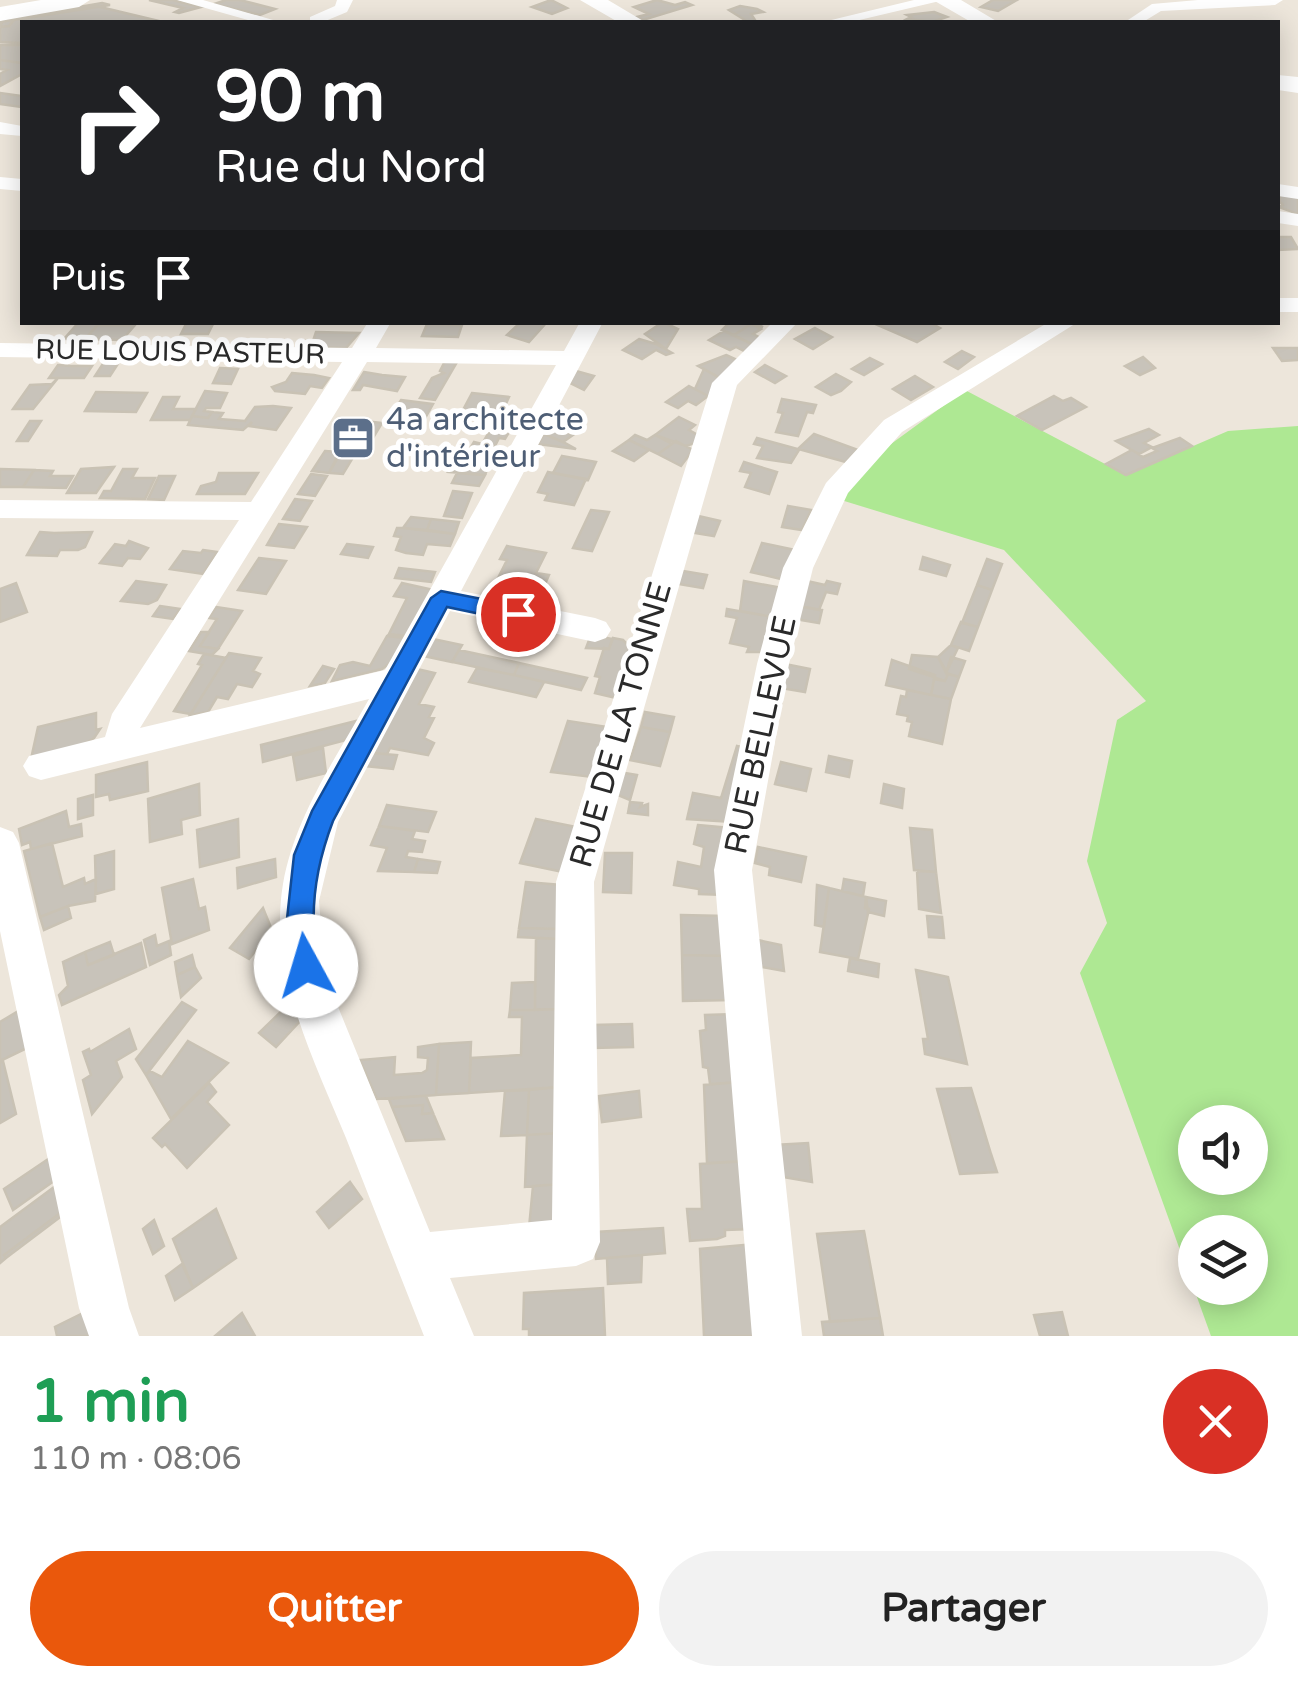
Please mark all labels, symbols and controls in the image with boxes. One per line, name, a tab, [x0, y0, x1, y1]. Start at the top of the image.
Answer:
text: 90 m	[215, 56, 385, 140]
icon: right	[50, 60, 180, 190]
text: Rue du Nord	[215, 141, 487, 195]
icon: arrive	[146, 250, 201, 305]
text: Puis	[50, 255, 126, 301]
street label: RUE LOUIS PASTEUR	[35, 332, 325, 372]
place label: 4a architecte d'intérieur	[386, 401, 584, 476]
office icon: 4a architecte d'intérieur	[330, 415, 376, 461]
pin	[476, 572, 561, 657]
street label: RUE DE LA TONNE	[562, 578, 680, 872]
icon: arrive	[491, 587, 546, 642]
street label: RUE BELLEVUE	[717, 612, 805, 858]
position arrow	[254, 914, 358, 1018]
map controls	[1178, 1105, 1268, 1305]
button: sound	[1178, 1105, 1268, 1195]
button: layers	[1178, 1215, 1268, 1305]
text: 1 min	[30, 1366, 190, 1438]
button: close	[1163, 1369, 1268, 1474]
text: 110 m · 08:06	[30, 1440, 242, 1478]
button: Quitter	[30, 1551, 639, 1666]
button: Partager	[659, 1551, 1268, 1666]

